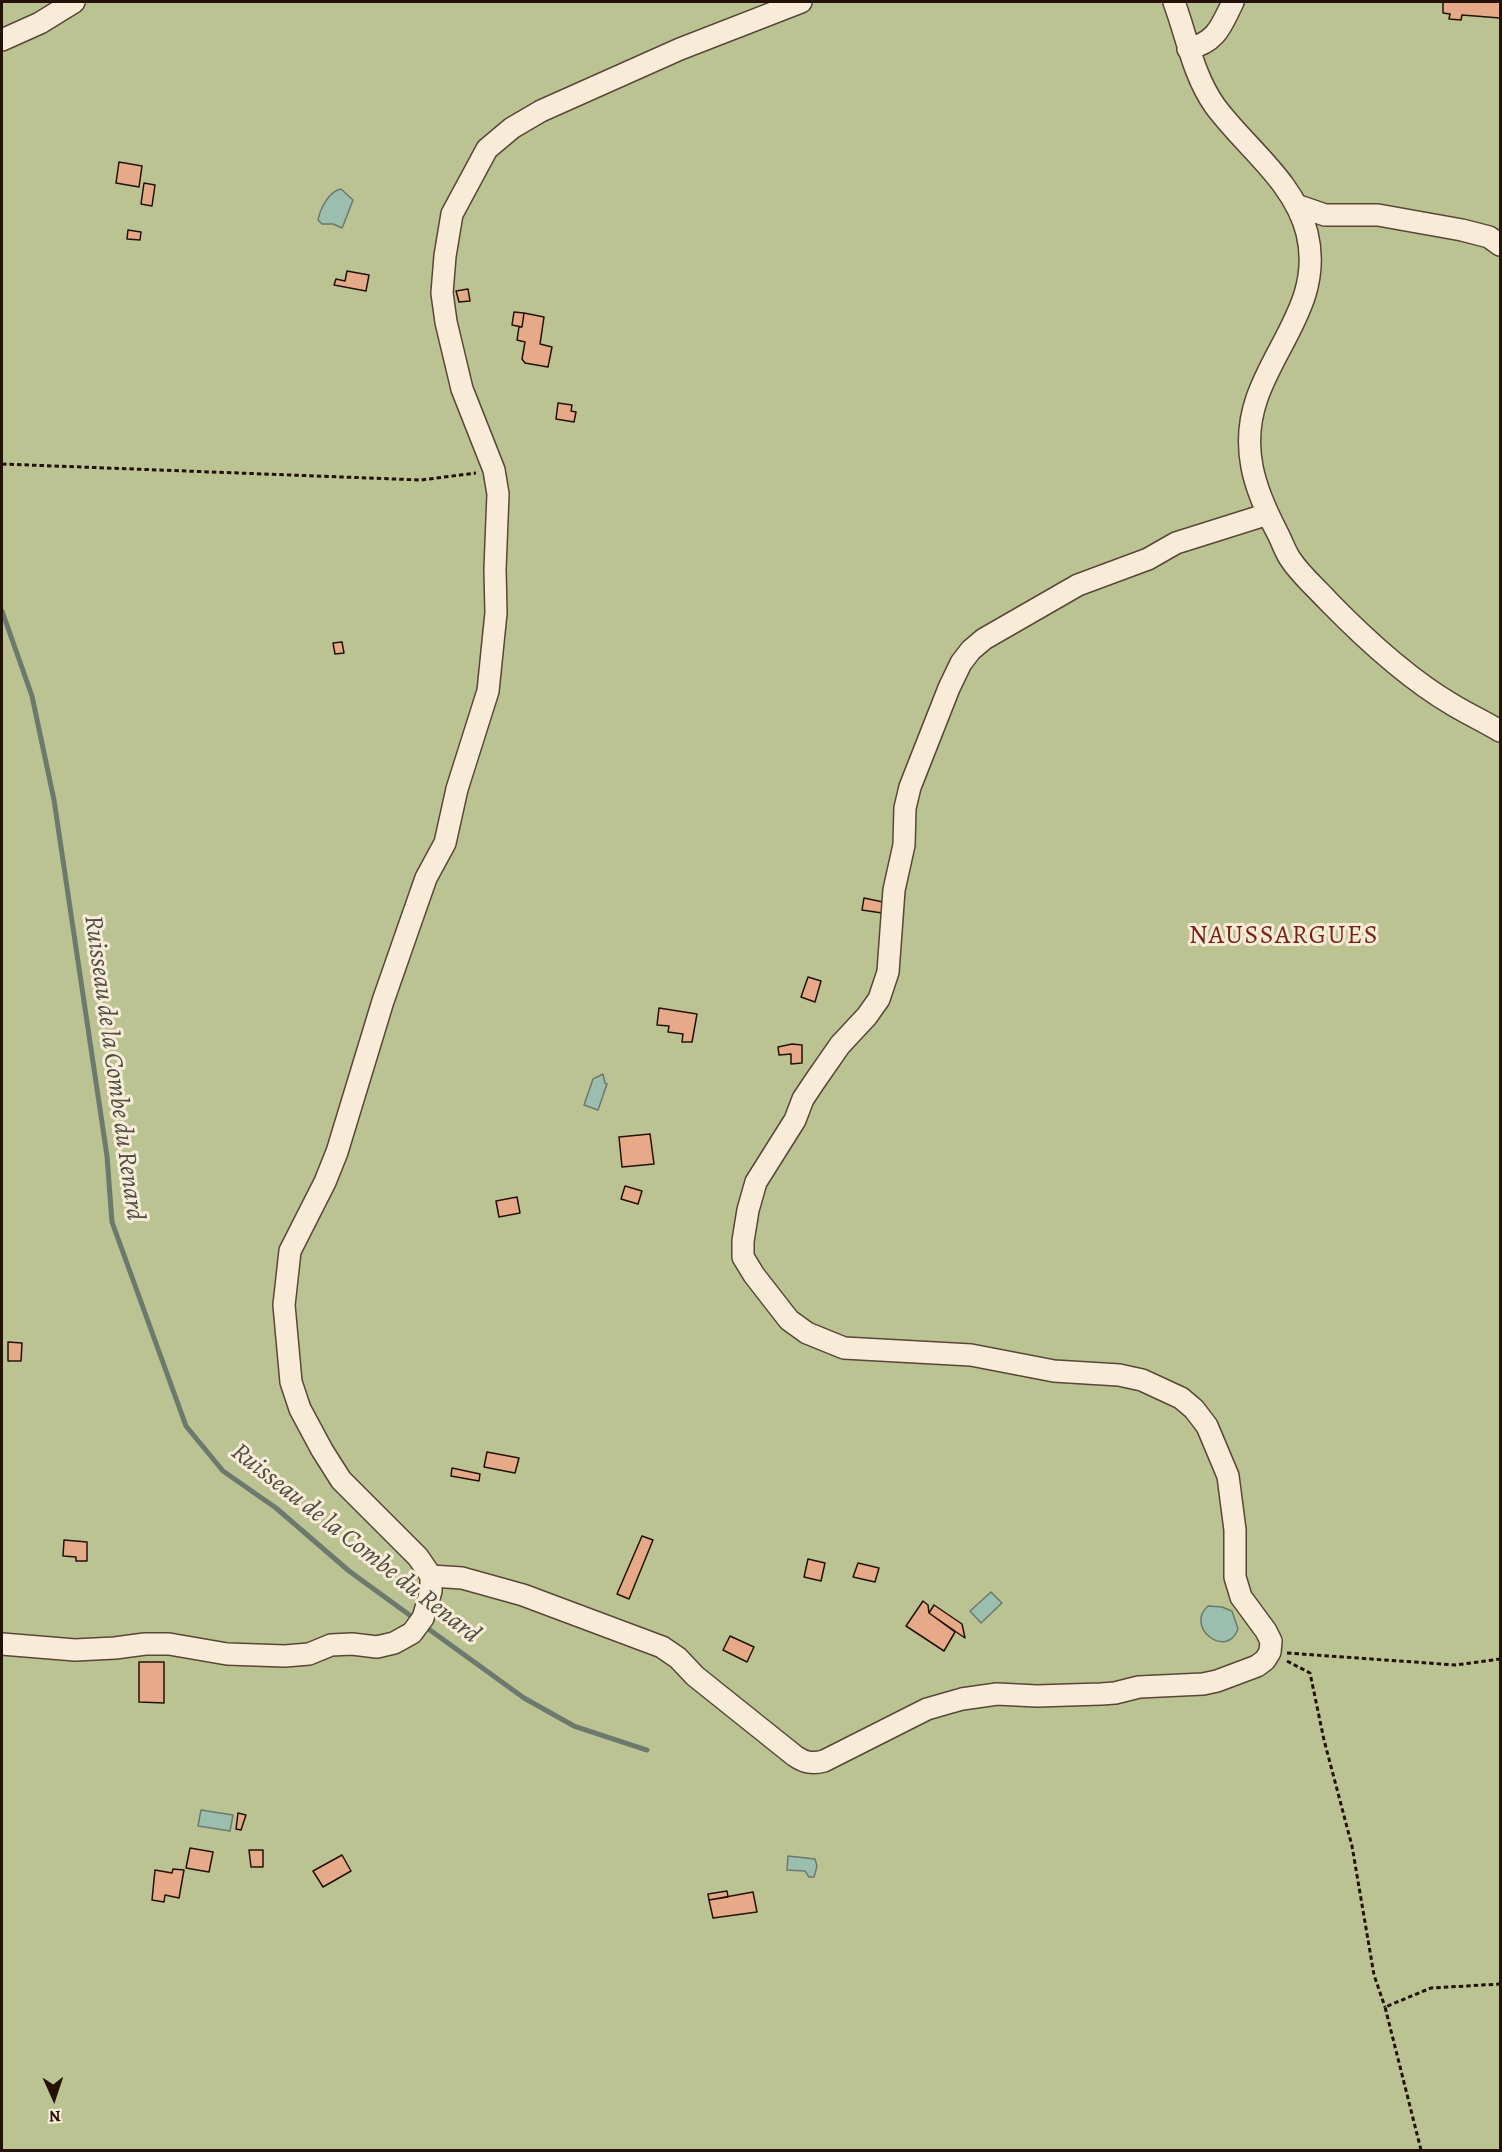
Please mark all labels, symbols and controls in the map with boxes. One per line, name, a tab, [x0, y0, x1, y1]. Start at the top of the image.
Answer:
water label: Ruisseau de la Combe du Renard	[76, 914, 150, 1222]
district label: NAUSSARGUES	[1189, 921, 1379, 953]
water label: Ruisseau de la Combe du Renard	[224, 1437, 486, 1651]
north arrow	[24, 2068, 84, 2128]
text: N	[49, 2105, 61, 2127]

